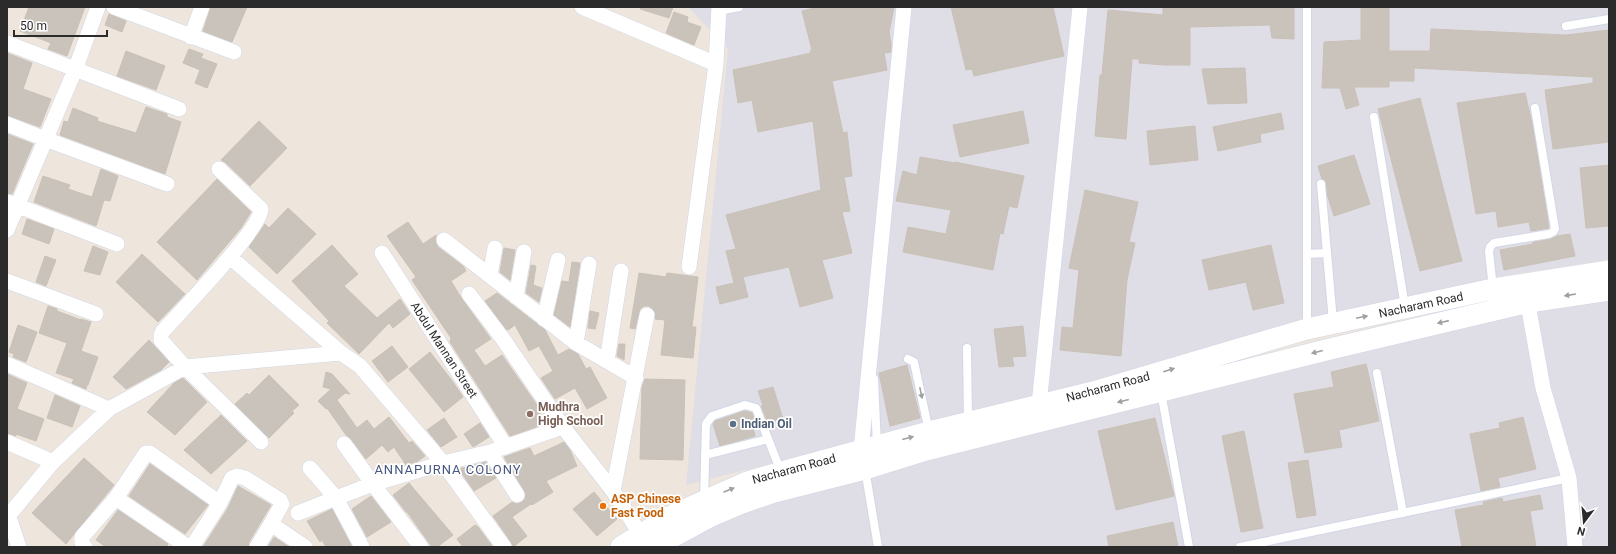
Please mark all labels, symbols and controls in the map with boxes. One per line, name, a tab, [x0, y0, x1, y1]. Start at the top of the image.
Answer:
scale bar	[14, 12, 107, 38]
text: 50 m	[20, 19, 47, 33]
street label: Nacharam Road	[1378, 289, 1464, 321]
one-way arrow	[1564, 292, 1577, 298]
street label: Abdul Mannan Street	[408, 299, 480, 401]
one-way arrow	[1356, 314, 1368, 320]
one-way arrow	[1437, 319, 1449, 325]
one-way arrow	[1311, 349, 1323, 355]
one-way arrow	[1164, 367, 1176, 373]
street label: Nacharam Road	[1065, 369, 1151, 405]
one-way arrow	[919, 387, 925, 400]
one-way arrow	[1117, 399, 1129, 405]
place label: Mudhra High School	[538, 400, 603, 428]
marker: Mudhra High School	[525, 409, 535, 419]
place label: Indian Oil	[741, 417, 792, 431]
marker: Indian Oil	[728, 419, 738, 429]
one-way arrow	[902, 435, 914, 441]
street label: Nacharam Road	[751, 451, 837, 487]
district label: ANNAPURNA COLONY	[374, 462, 522, 477]
one-way arrow	[724, 486, 736, 492]
place label: ASP Chinese Fast Food	[611, 492, 681, 520]
marker: ASP Chinese Fast Food	[598, 501, 608, 511]
north arrow	[1564, 502, 1604, 542]
text: N	[1576, 524, 1587, 538]

